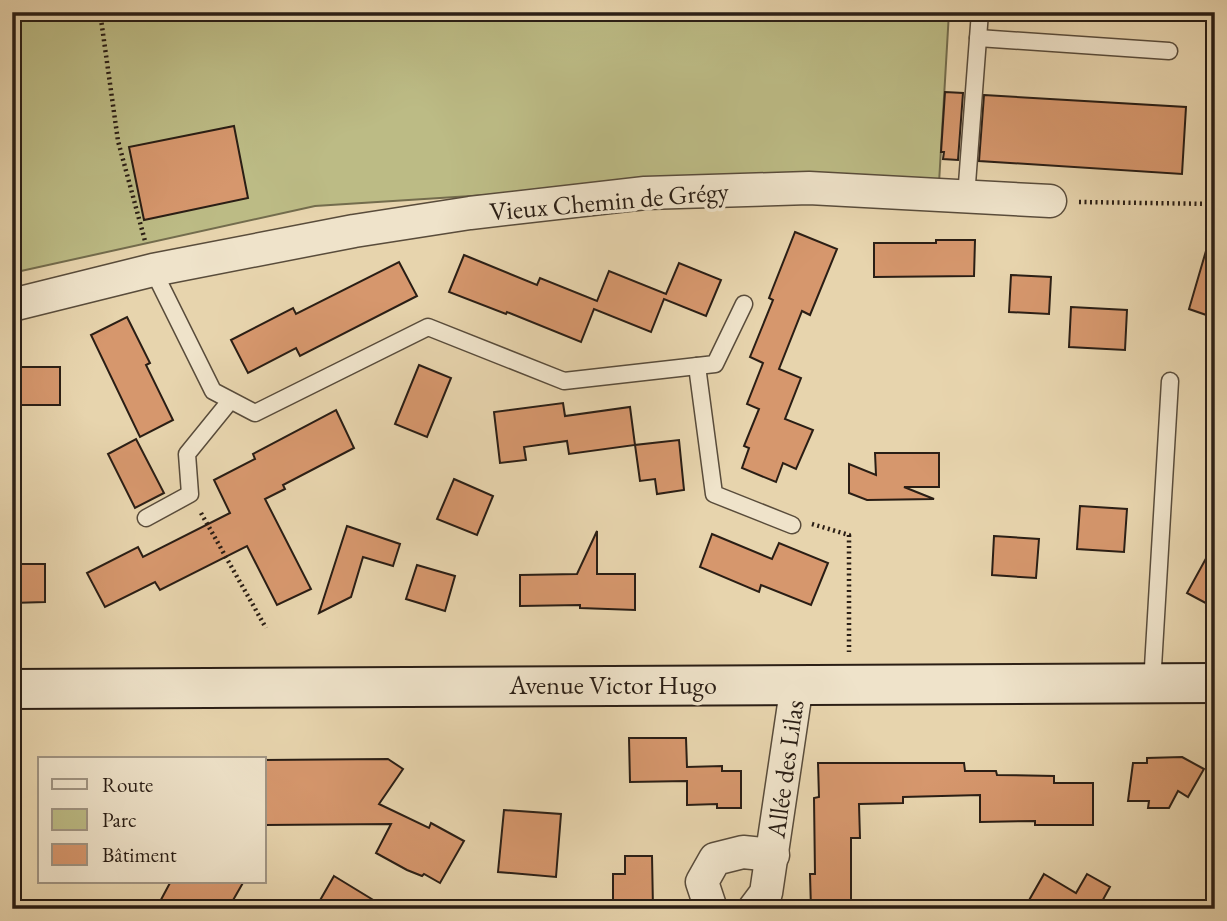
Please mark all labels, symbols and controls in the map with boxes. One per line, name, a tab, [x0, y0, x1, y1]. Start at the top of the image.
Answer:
street label: Vieux Chemin de Grégy	[488, 174, 731, 228]
street label: Avenue Victor Hugo	[508, 668, 717, 702]
street label: Allée des Lilas	[758, 698, 812, 841]
legend	[38, 757, 266, 883]
text: Route	[102, 771, 153, 798]
text: Parc	[102, 806, 136, 833]
text: Bâtiment	[102, 841, 177, 868]

